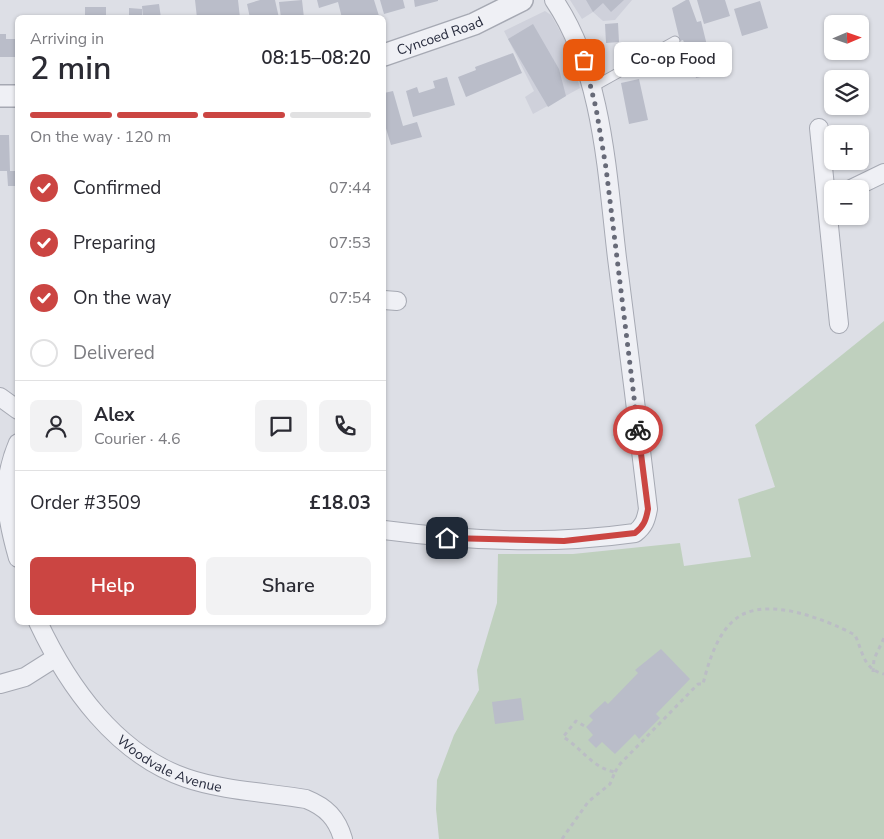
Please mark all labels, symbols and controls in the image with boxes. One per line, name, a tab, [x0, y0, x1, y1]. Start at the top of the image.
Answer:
street label: Cyncoed Road	[394, 12, 486, 60]
north arrow	[824, 15, 869, 60]
map controls	[824, 15, 869, 225]
text: Arriving in	[30, 28, 104, 50]
pin	[563, 39, 605, 81]
callout: Co-op Food	[614, 42, 732, 78]
text: 08:15–08:20	[261, 45, 371, 71]
icon: bag	[570, 46, 598, 74]
text: 2 min	[30, 47, 112, 90]
text: Co-op Food	[630, 48, 716, 70]
button: layers	[824, 70, 869, 115]
button: +	[824, 125, 869, 170]
text: On the way · 120 m	[30, 126, 171, 148]
icon: check	[30, 174, 58, 202]
text: Confirmed	[73, 175, 161, 201]
text: 07:44	[329, 177, 371, 199]
button: −	[824, 180, 869, 225]
icon: check	[30, 229, 58, 257]
text: Preparing	[73, 230, 156, 256]
text: 07:53	[329, 232, 371, 254]
icon: check	[30, 284, 58, 312]
text: On the way	[73, 285, 171, 311]
text: 07:54	[329, 287, 371, 309]
text: Delivered	[73, 340, 155, 366]
button: person	[30, 400, 82, 452]
button: chat	[255, 400, 307, 452]
button: phone	[319, 400, 371, 452]
text: Alex	[94, 402, 135, 428]
courier	[613, 405, 663, 455]
icon: bike	[624, 416, 652, 444]
text: Courier · 4.6	[94, 428, 180, 450]
text: Order #3509	[30, 490, 141, 516]
text: £18.03	[309, 490, 371, 516]
pin	[426, 517, 468, 559]
icon: home	[433, 524, 461, 552]
button: Help	[30, 557, 196, 615]
button: Share	[206, 557, 371, 615]
street label: Woodvale Avenue	[113, 731, 224, 797]

